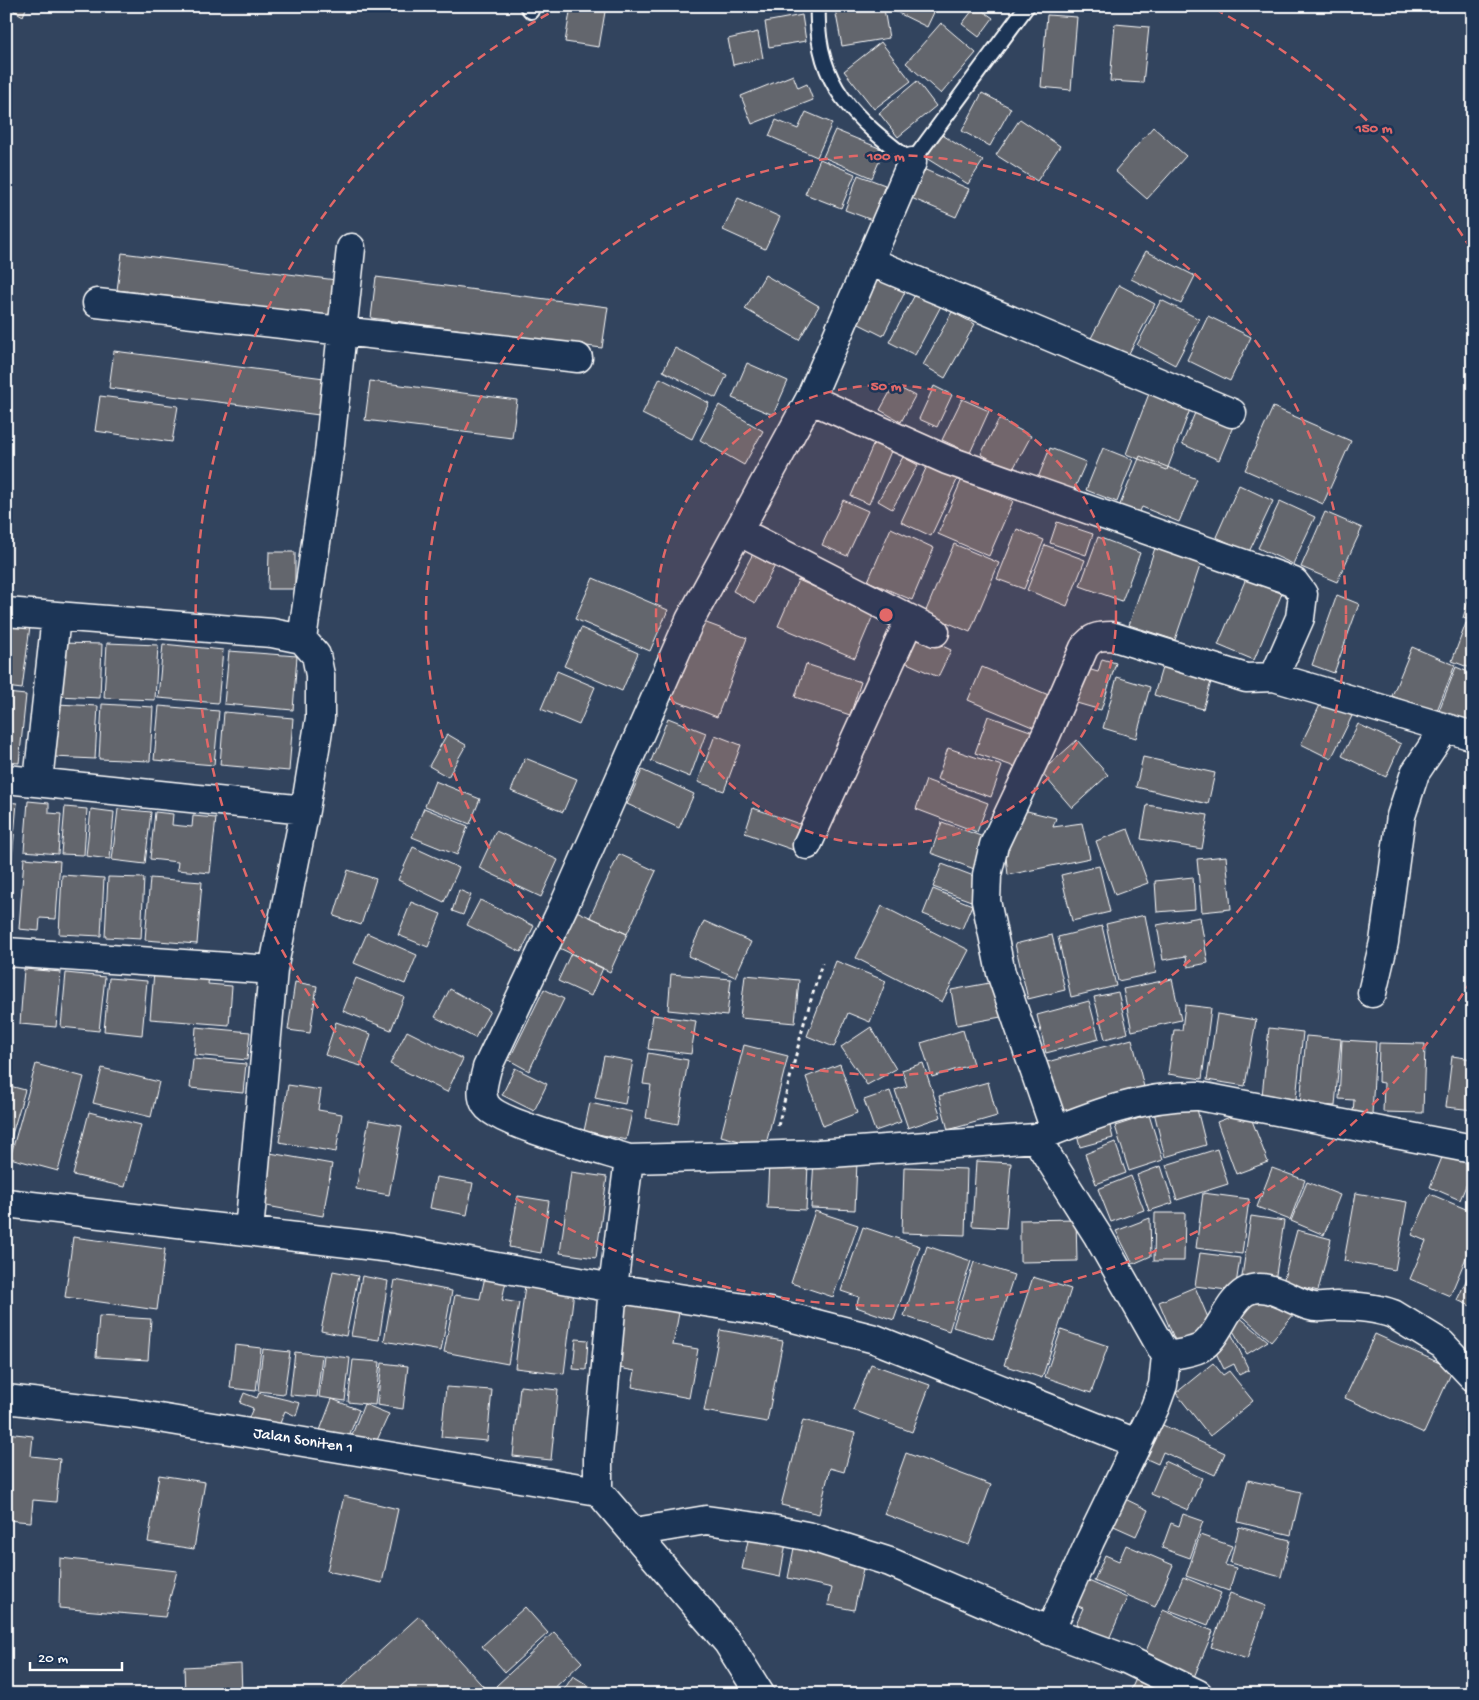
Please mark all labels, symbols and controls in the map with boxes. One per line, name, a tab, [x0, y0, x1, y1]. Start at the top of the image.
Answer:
text: 150 m	[1355, 120, 1393, 138]
text: 100 m	[866, 148, 905, 166]
text: 50 m	[871, 378, 902, 396]
centre of rings	[877, 606, 895, 624]
street label: Jalan Soniten 1	[252, 1425, 354, 1459]
scale bar	[30, 1640, 122, 1672]
text: 20 m	[38, 1650, 68, 1668]

